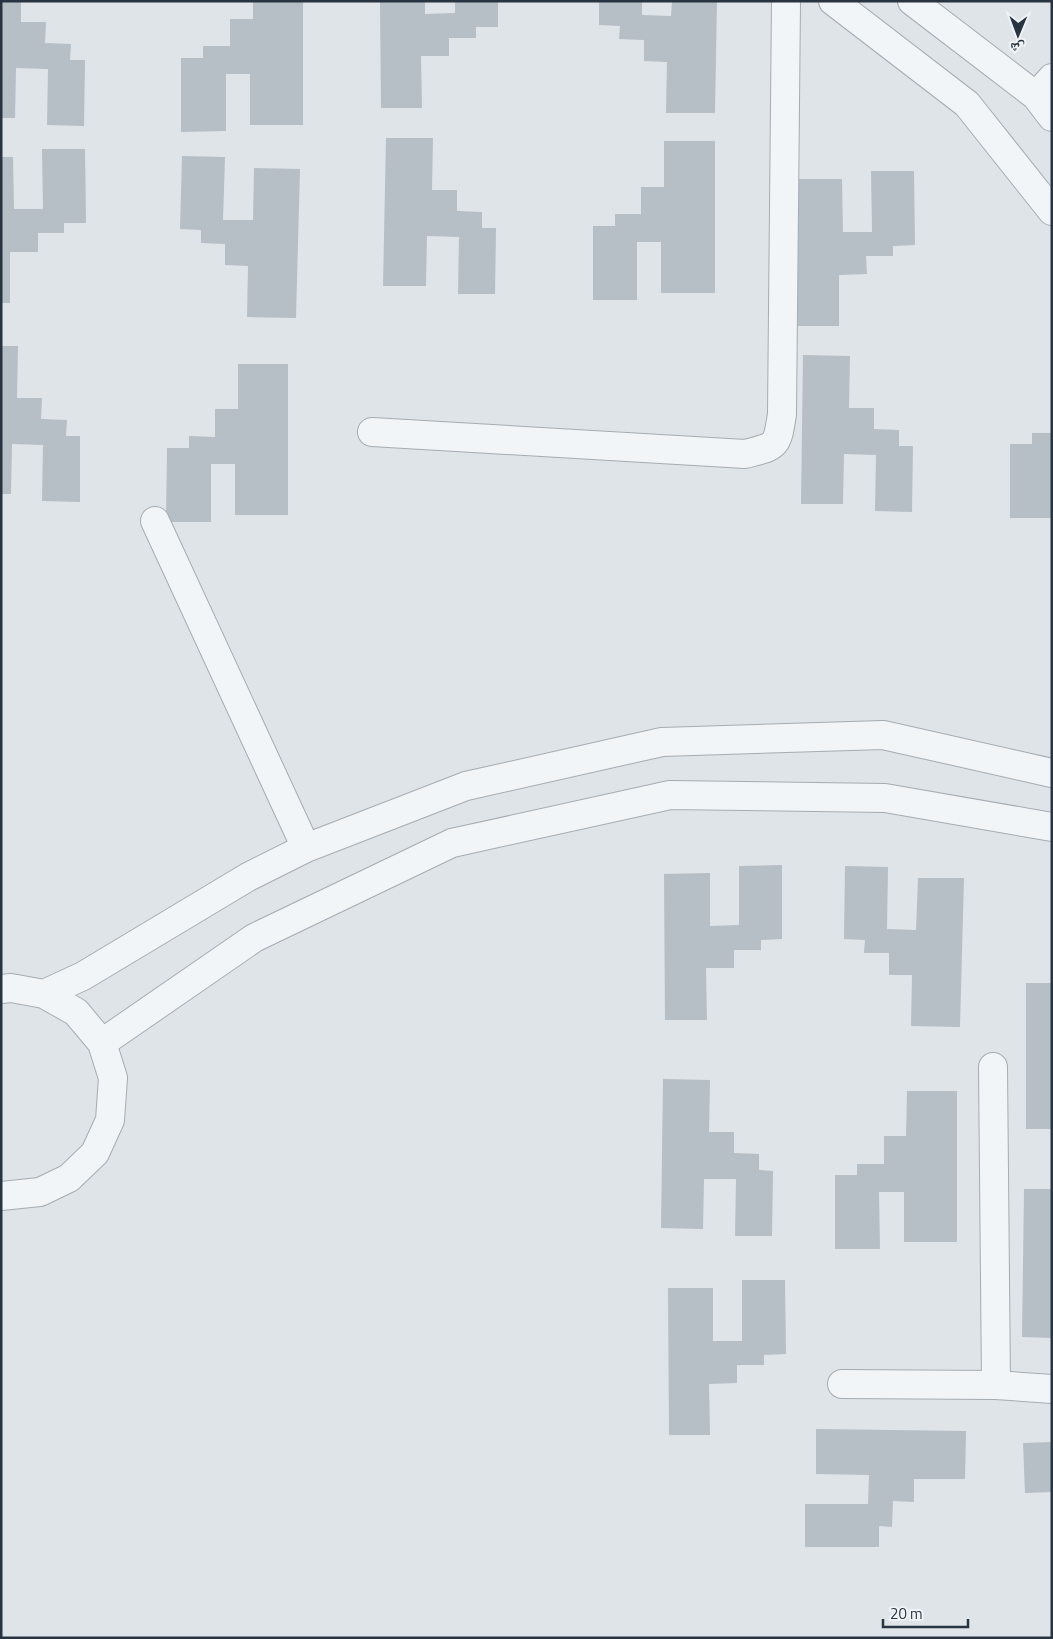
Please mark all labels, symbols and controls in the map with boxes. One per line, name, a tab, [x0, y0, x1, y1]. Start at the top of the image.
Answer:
north arrow	[993, 10, 1043, 60]
text: ش	[1010, 38, 1025, 59]
scale bar	[883, 1596, 968, 1628]
text: 20 m	[890, 1602, 923, 1625]

